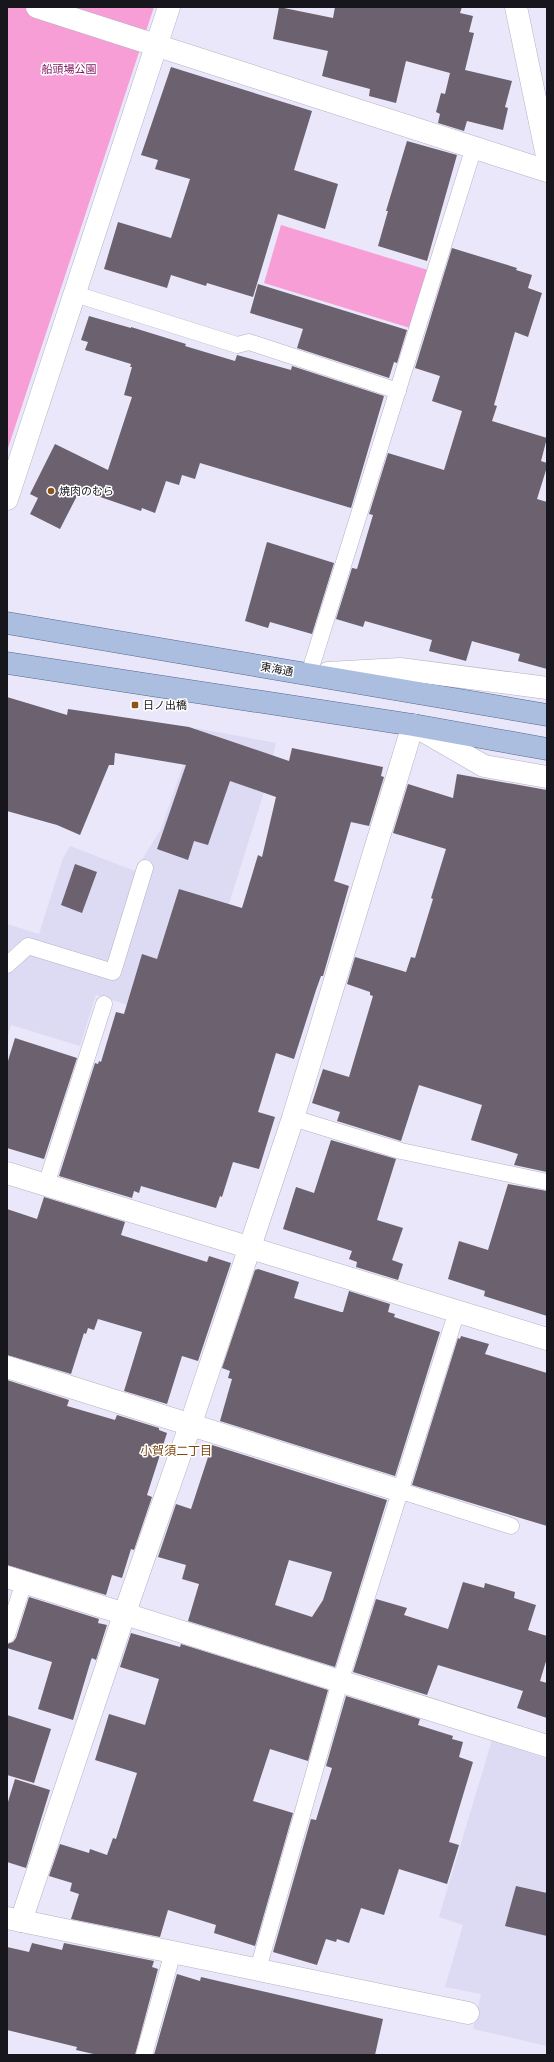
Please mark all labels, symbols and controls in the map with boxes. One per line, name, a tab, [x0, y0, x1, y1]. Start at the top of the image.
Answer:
park label: 船頭場公園	[42, 62, 97, 75]
place label: 焼肉のむら	[59, 484, 114, 497]
marker: 焼肉のむら	[46, 486, 56, 496]
street label: 東海通	[260, 659, 294, 678]
place label: 日ノ出橋	[143, 698, 187, 711]
marker: 日ノ出橋	[130, 700, 140, 710]
district label: 小賀須二丁目	[140, 1443, 212, 1458]

